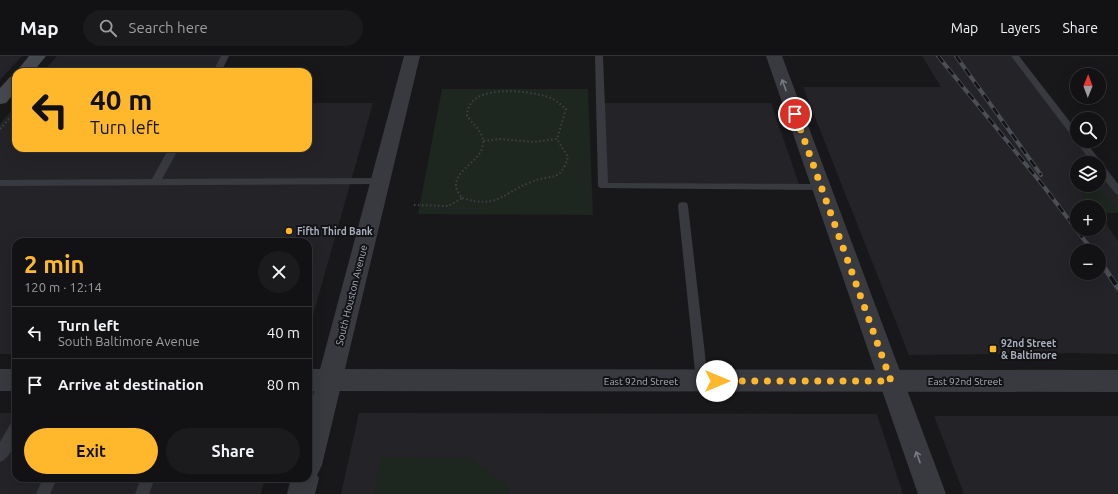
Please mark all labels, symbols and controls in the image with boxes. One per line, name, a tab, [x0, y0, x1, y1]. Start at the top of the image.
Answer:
search box	[83, 10, 363, 46]
text: Map	[20, 17, 59, 39]
icon: search	[97, 17, 119, 39]
text: Search here	[129, 19, 208, 36]
text: Map	[951, 20, 978, 36]
text: Layers	[1000, 20, 1040, 36]
text: Share	[1062, 20, 1098, 36]
north arrow	[1070, 68, 1106, 104]
map controls	[1070, 68, 1106, 280]
one-way arrow	[780, 79, 788, 91]
icon: left	[24, 84, 76, 136]
text: 40 m	[90, 84, 152, 115]
pin	[778, 97, 812, 131]
icon: arrive	[784, 103, 806, 125]
button: search	[1070, 112, 1106, 148]
text: Turn left	[90, 117, 160, 137]
button: layers	[1070, 156, 1106, 192]
button: +	[1070, 200, 1106, 236]
marker: Fifth Third Bank	[284, 226, 294, 236]
place label: Fifth Third Bank	[297, 226, 373, 237]
street label: South Houston Avenue	[334, 244, 369, 346]
button: −	[1070, 244, 1106, 280]
text: 2 min	[24, 251, 85, 278]
button: close	[258, 251, 300, 293]
text: 120 m · 12:14	[24, 280, 102, 294]
text: Turn left	[58, 317, 119, 334]
icon: left	[24, 322, 46, 344]
text: 40 m	[267, 324, 300, 341]
text: South Baltimore Avenue	[58, 334, 200, 348]
place label: 92nd Street & Baltimore	[1001, 338, 1057, 361]
marker: 92nd Street & Baltimore	[988, 344, 998, 354]
position arrow	[696, 360, 738, 402]
icon: arrive	[24, 374, 46, 396]
text: Arrive at destination	[58, 376, 204, 393]
text: 80 m	[267, 376, 300, 393]
street label: East 92nd Street	[604, 376, 678, 387]
street label: East 92nd Street	[928, 376, 1002, 387]
button: Exit	[24, 428, 158, 474]
button: Share	[166, 428, 300, 474]
one-way arrow	[914, 452, 922, 464]

